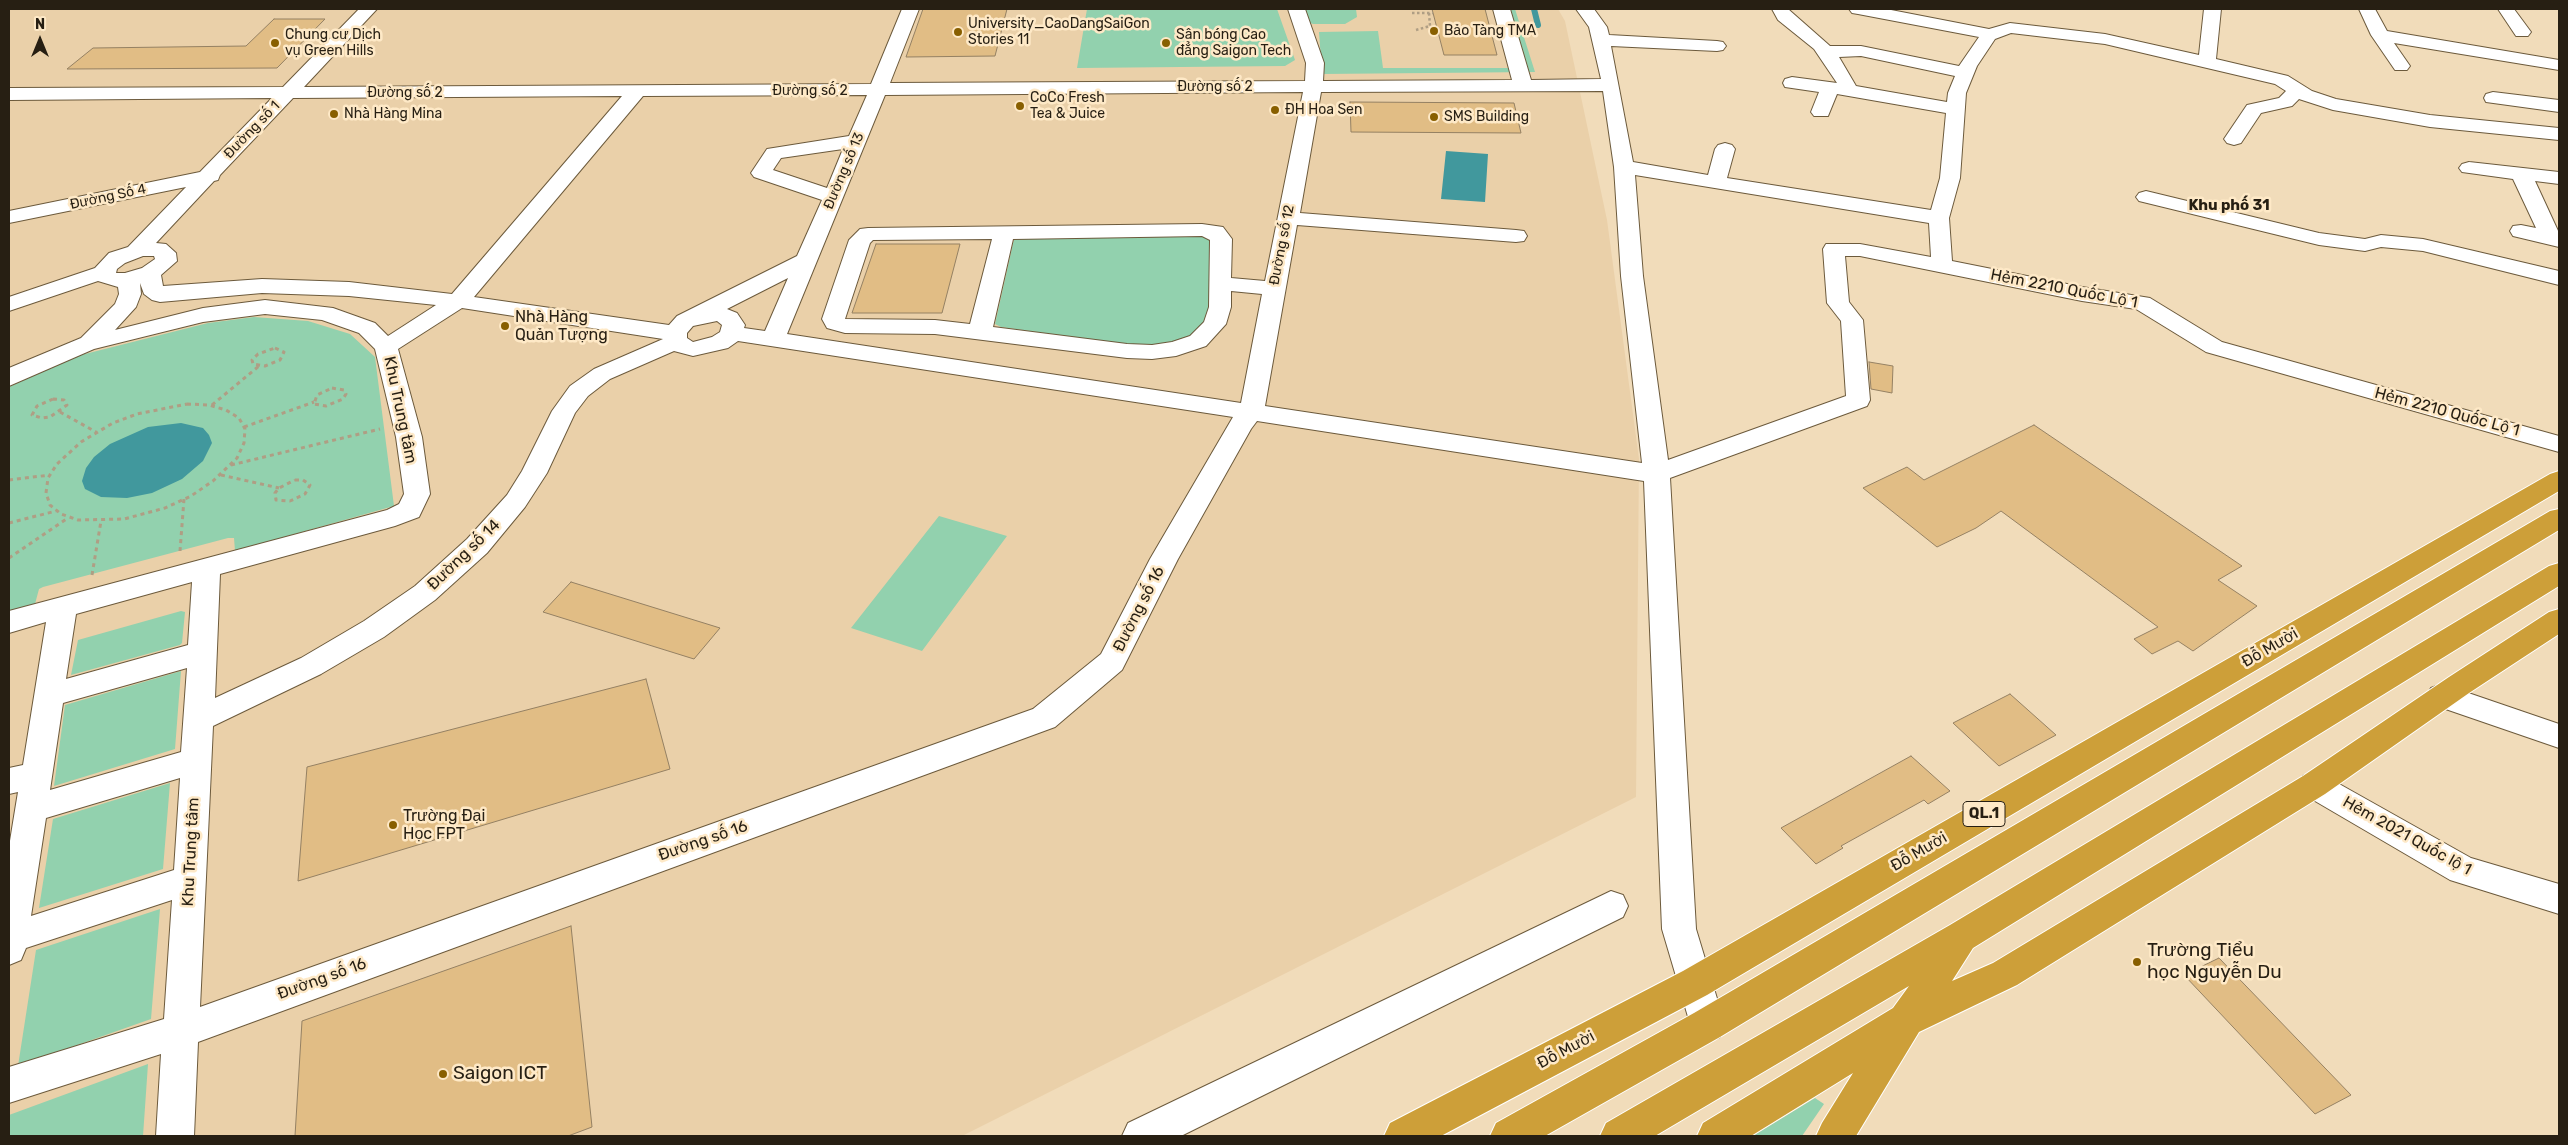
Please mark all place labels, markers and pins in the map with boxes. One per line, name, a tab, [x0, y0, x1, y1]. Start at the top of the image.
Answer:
place label: University_CaoDangSaiGon Stories 11	[968, 16, 1150, 48]
place label: Bảo Tàng TMA	[1444, 23, 1536, 39]
marker: Bảo Tàng TMA	[1428, 25, 1440, 37]
marker: University_CaoDangSaiGon Stories 11	[952, 26, 964, 38]
place label: Chung cư Dịch vụ Green Hills	[285, 27, 381, 59]
place label: Sân bóng Cao đẳng Saigon Tech	[1176, 27, 1291, 59]
marker: Chung cư Dịch vụ Green Hills	[269, 37, 281, 49]
marker: Sân bóng Cao đẳng Saigon Tech	[1160, 37, 1172, 49]
place label: CoCo Fresh Tea & Juice	[1030, 90, 1105, 122]
marker: CoCo Fresh Tea & Juice	[1014, 100, 1026, 112]
place label: ĐH Hoa Sen	[1285, 102, 1362, 118]
marker: ĐH Hoa Sen	[1269, 104, 1281, 116]
place label: Nhà Hàng Mina	[344, 106, 442, 122]
marker: Nhà Hàng Mina	[328, 108, 340, 120]
place label: SMS Building	[1444, 109, 1529, 125]
marker: SMS Building	[1428, 111, 1440, 123]
place label: Nhà Hàng Quản Tượng	[515, 307, 608, 345]
marker: Nhà Hàng Quản Tượng	[499, 320, 511, 332]
place label: Trường Đại Học FPT	[403, 806, 485, 844]
marker: Trường Đại Học FPT	[387, 819, 399, 831]
place label: Trường Tiểu học Nguyễn Du	[2147, 940, 2282, 984]
marker: Trường Tiểu học Nguyễn Du	[2131, 956, 2143, 968]
place label: Saigon ICT	[453, 1063, 547, 1085]
marker: Saigon ICT	[437, 1068, 449, 1080]

